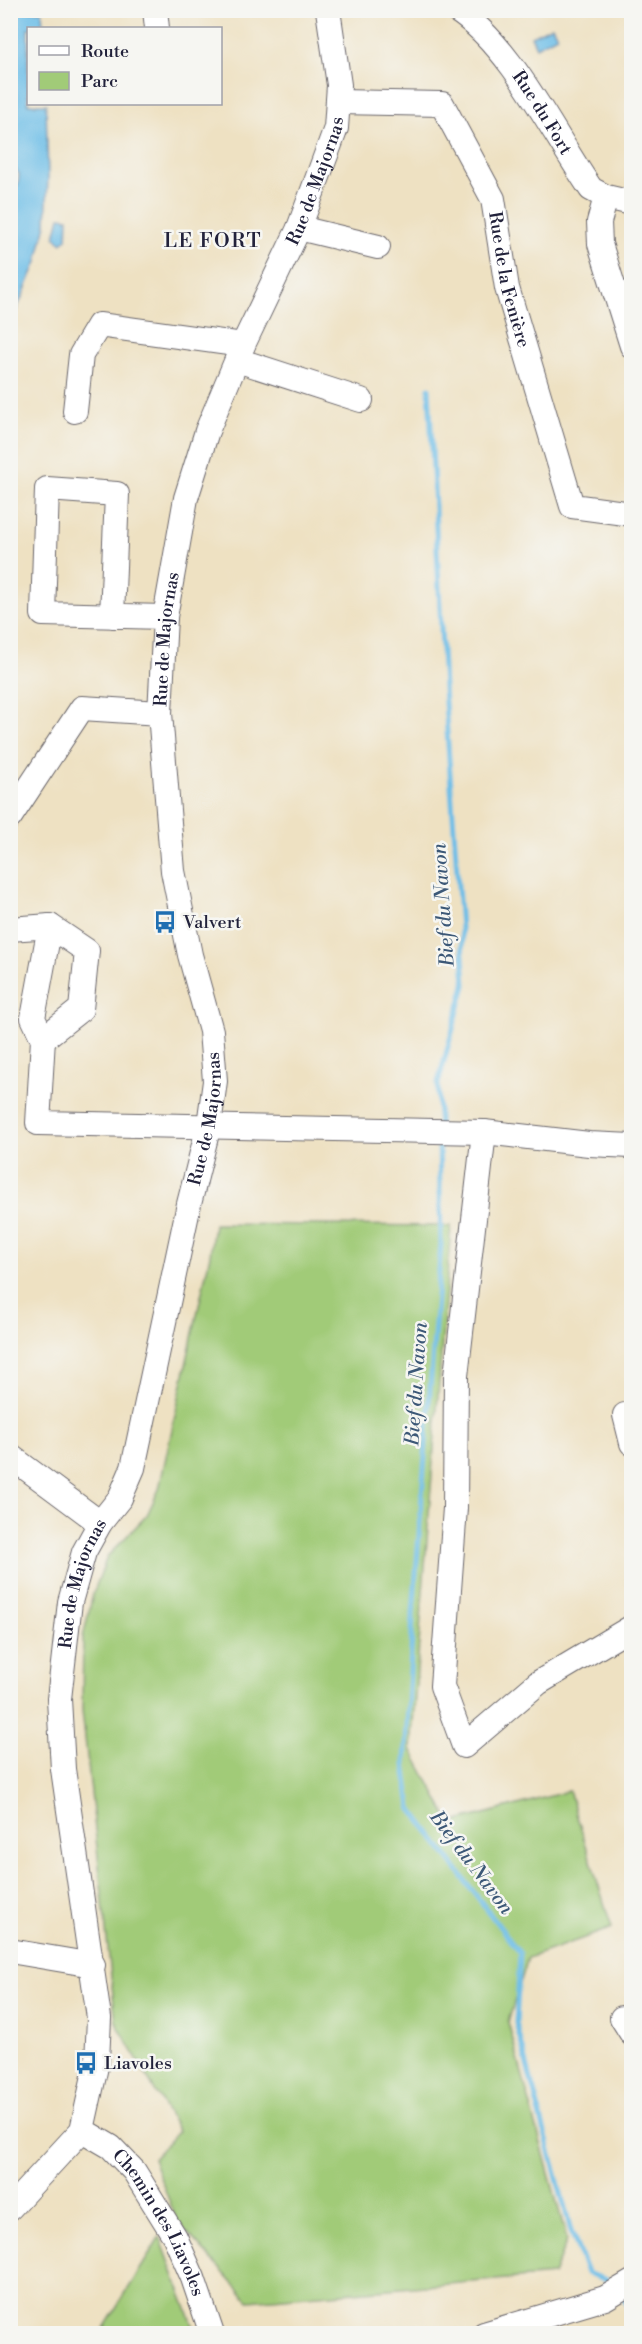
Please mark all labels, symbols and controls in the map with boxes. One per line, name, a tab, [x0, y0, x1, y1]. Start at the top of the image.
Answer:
legend	[27, 27, 222, 105]
text: Route	[81, 40, 129, 63]
street label: Rue du Fort	[507, 66, 578, 159]
text: Parc	[81, 70, 118, 93]
street label: Rue de Majornas	[281, 116, 348, 249]
street label: Rue de la Fenière	[484, 210, 536, 350]
district label: LE FORT	[164, 229, 262, 254]
street label: Rue de Majornas	[149, 570, 184, 707]
water label: Bief du Navon	[427, 842, 461, 969]
bus stop icon: Valvert	[152, 909, 178, 935]
place label: Valvert	[182, 911, 242, 934]
street label: Rue de Majornas	[183, 1051, 227, 1188]
water label: Bief du Navon	[400, 1321, 434, 1448]
street label: Rue de Majornas	[53, 1514, 112, 1650]
water label: Bief du Navon	[423, 1805, 519, 1921]
bus stop icon: Liavoles	[73, 2050, 99, 2076]
place label: Liavoles	[104, 2052, 172, 2075]
street label: Chemin des Liavoles	[107, 2144, 210, 2299]

